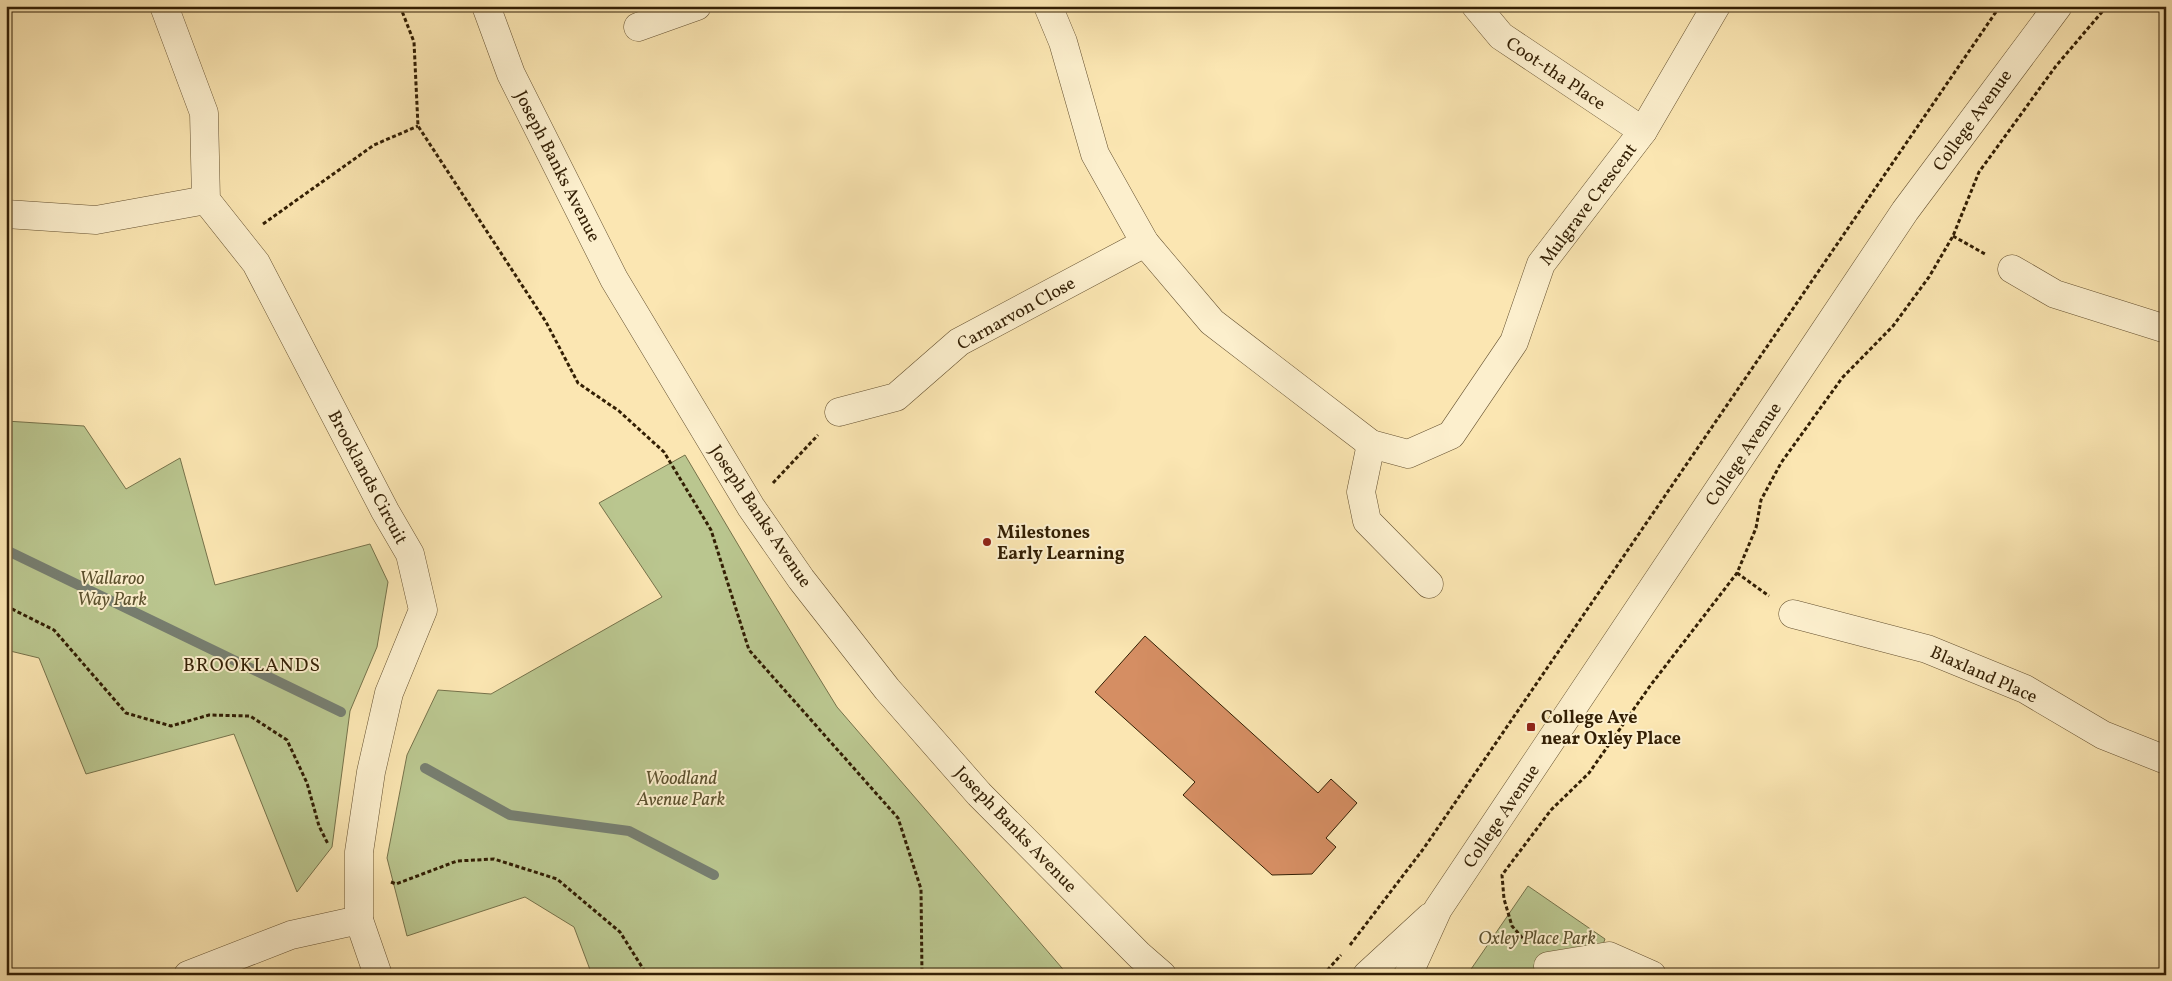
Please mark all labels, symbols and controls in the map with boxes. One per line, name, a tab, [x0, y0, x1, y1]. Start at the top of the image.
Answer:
street label: Coot-tha Place	[1500, 32, 1610, 117]
street label: College Avenue	[1928, 65, 2019, 177]
street label: Joseph Banks Avenue	[508, 87, 606, 247]
street label: Mulgrave Crescent	[1535, 138, 1644, 271]
street label: Carnarvon Close	[953, 271, 1080, 357]
street label: College Avenue	[1700, 398, 1788, 512]
street label: Brooklands Circuit	[321, 406, 413, 549]
street label: Joseph Banks Avenue	[703, 441, 817, 593]
place label: Milestones Early Learning	[997, 521, 1125, 567]
marker: Milestones Early Learning	[981, 536, 993, 548]
park label: Wallaroo Way Park	[77, 567, 147, 613]
street label: Blaxland Place	[1926, 641, 2041, 710]
district label: BROOKLANDS	[183, 653, 321, 679]
place label: College Ave near Oxley Place	[1541, 706, 1681, 752]
marker: College Ave near Oxley Place	[1525, 721, 1537, 733]
street label: College Avenue	[1458, 760, 1546, 874]
street label: Joseph Banks Avenue	[948, 761, 1082, 899]
park label: Woodland Avenue Park	[636, 767, 725, 813]
park label: Oxley Place Park	[1478, 927, 1596, 952]

